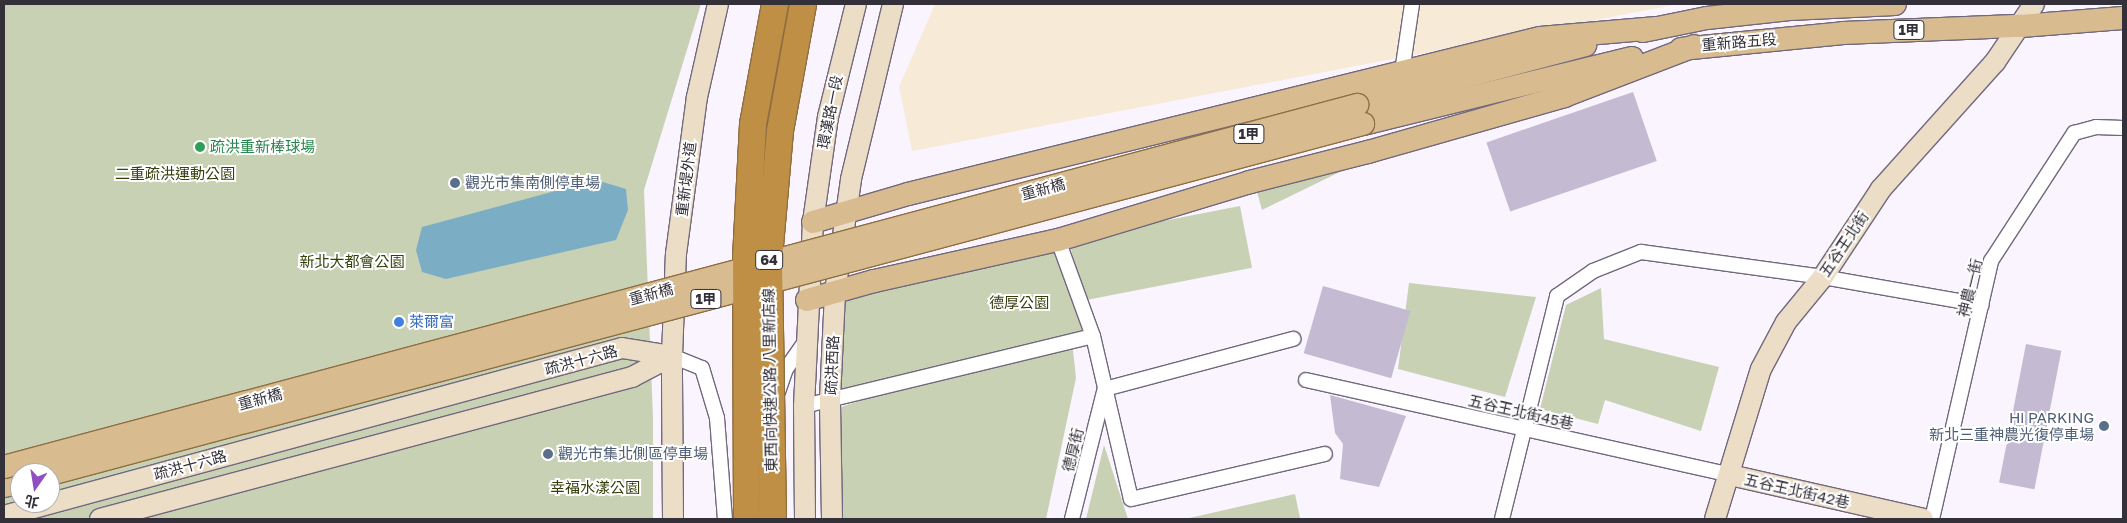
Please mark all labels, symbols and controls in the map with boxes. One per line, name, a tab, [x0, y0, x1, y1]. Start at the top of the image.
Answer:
road number: 1甲	[1893, 18, 1925, 42]
street label: 重新路五段	[1701, 30, 1777, 54]
street label: 環漢路一段	[814, 73, 846, 151]
road number: 1甲	[1233, 122, 1265, 146]
place label: 疏洪重新棒球場	[210, 138, 315, 156]
marker: 疏洪重新棒球場	[194, 141, 206, 153]
street label: 重新堤外道	[672, 141, 700, 217]
park label: 二重疏洪運動公園	[115, 165, 235, 183]
place label: 觀光市集南側停車場	[465, 174, 600, 192]
street label: 重新橋	[1019, 174, 1067, 204]
marker: 觀光市集南側停車場	[449, 177, 461, 189]
street label: 五谷王北街	[1816, 208, 1872, 280]
road number: 64	[754, 248, 784, 272]
park label: 新北大都會公園	[300, 253, 404, 271]
street label: 神農一街	[1954, 257, 1986, 319]
street label: 重新橋	[627, 279, 675, 309]
road number: 1甲	[690, 288, 722, 310]
street label: 東西向快速公路 八里新店線	[759, 288, 781, 472]
park label: 德厚公園	[989, 294, 1049, 312]
place label: 萊爾富	[409, 313, 454, 331]
marker: 萊爾富	[393, 316, 405, 328]
street label: 疏洪西路	[822, 335, 842, 395]
street label: 疏洪十六路	[542, 342, 620, 378]
street label: 重新橋	[236, 384, 284, 414]
street label: 五谷王北街45巷	[1466, 391, 1576, 433]
place label: Hi PARKING 新北三重神農光復停車場	[1929, 408, 2094, 443]
marker: Hi PARKING 新北三重神農光復停車場	[2098, 420, 2110, 432]
street label: 德厚街	[1059, 426, 1087, 474]
place label: 觀光市集北側區停車場	[558, 445, 708, 463]
street label: 疏洪十六路	[151, 447, 229, 483]
marker: 觀光市集北側區停車場	[542, 448, 554, 460]
north arrow	[10, 463, 60, 513]
street label: 五谷王北街42巷	[1742, 470, 1852, 512]
park label: 幸福水漾公園	[550, 479, 640, 497]
text: 北	[23, 492, 40, 512]

